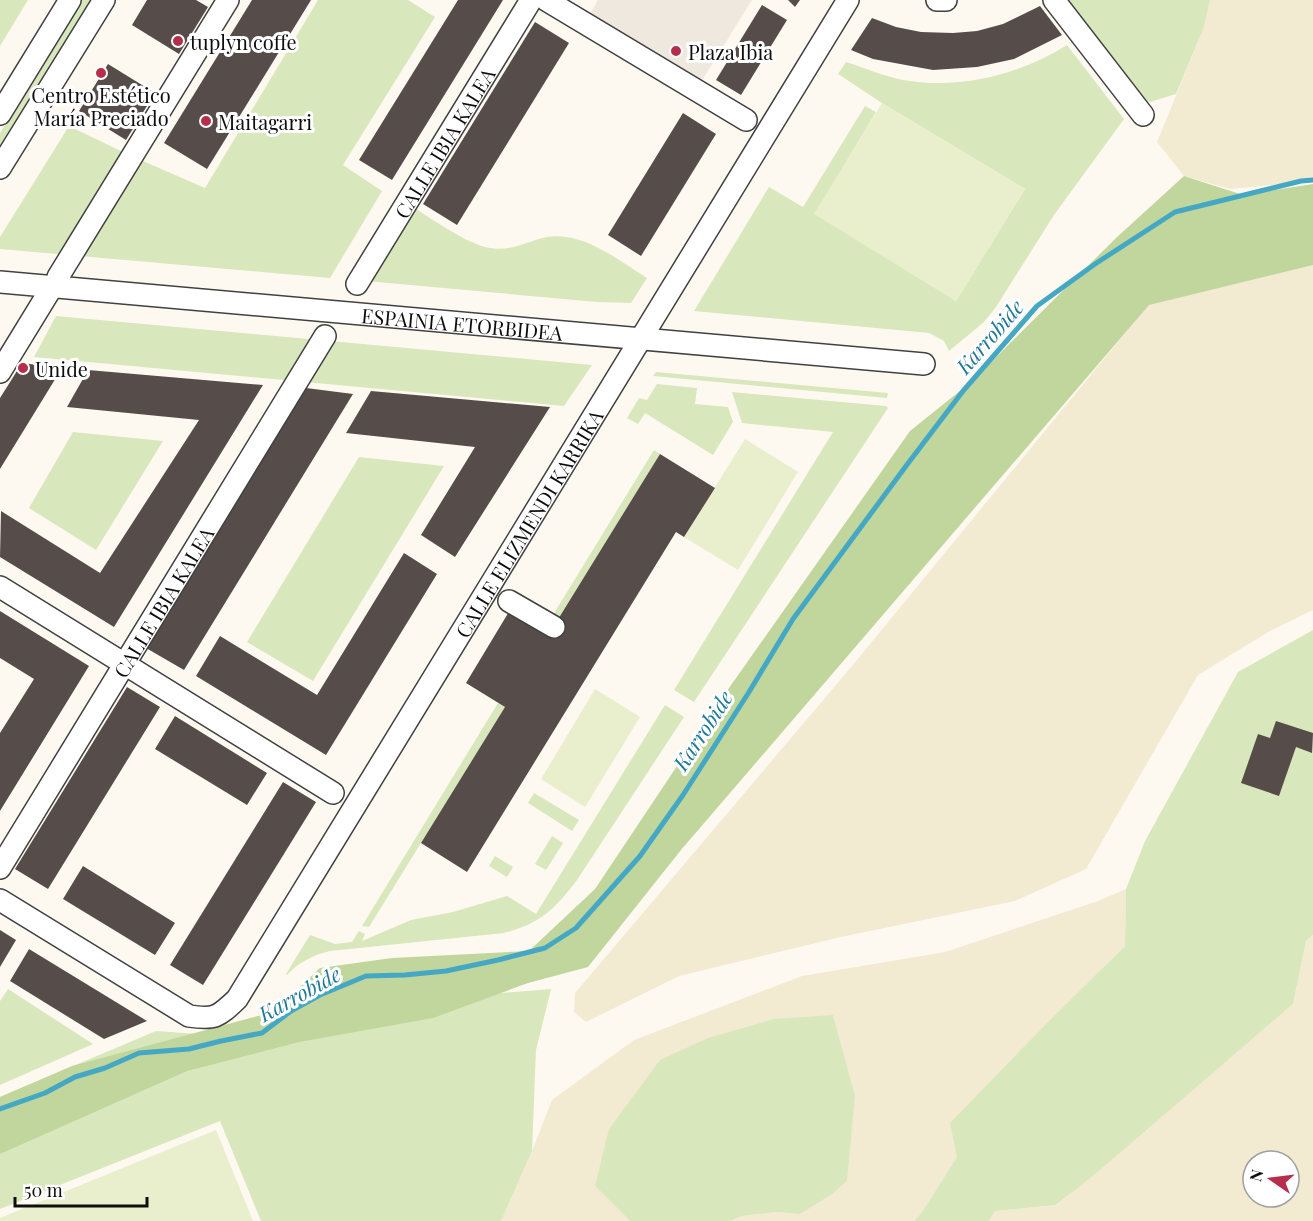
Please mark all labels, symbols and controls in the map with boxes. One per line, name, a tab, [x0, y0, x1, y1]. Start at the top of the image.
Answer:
place label: tuplyn coffe	[190, 28, 297, 55]
marker: tuplyn coffe	[171, 34, 185, 48]
place label: Plaza Ibia	[688, 38, 773, 65]
marker: Plaza Ibia	[669, 44, 683, 58]
street label: CALLE IBIA KALEA	[387, 62, 500, 223]
marker: Centro Estético María Preciado	[94, 66, 108, 80]
place label: Centro Estético María Preciado	[31, 81, 171, 131]
place label: Maitagarri	[218, 108, 312, 135]
marker: Maitagarri	[199, 114, 213, 128]
water label: Karrobide	[948, 293, 1029, 380]
street label: ESPAINIA ETORBIDEA	[360, 301, 564, 345]
place label: Unide	[35, 355, 88, 382]
marker: Unide	[16, 361, 30, 375]
street label: CALLE ELIZMENDI KARRIKA	[448, 403, 608, 642]
street label: CALLE IBIA KALEA	[106, 521, 219, 682]
water label: Karrobide	[665, 685, 738, 776]
water label: Karrobide	[252, 959, 345, 1027]
north arrow	[1241, 1149, 1301, 1209]
text: N	[1244, 1167, 1268, 1183]
scale bar	[15, 1170, 147, 1208]
text: 50 m	[24, 1178, 63, 1202]

